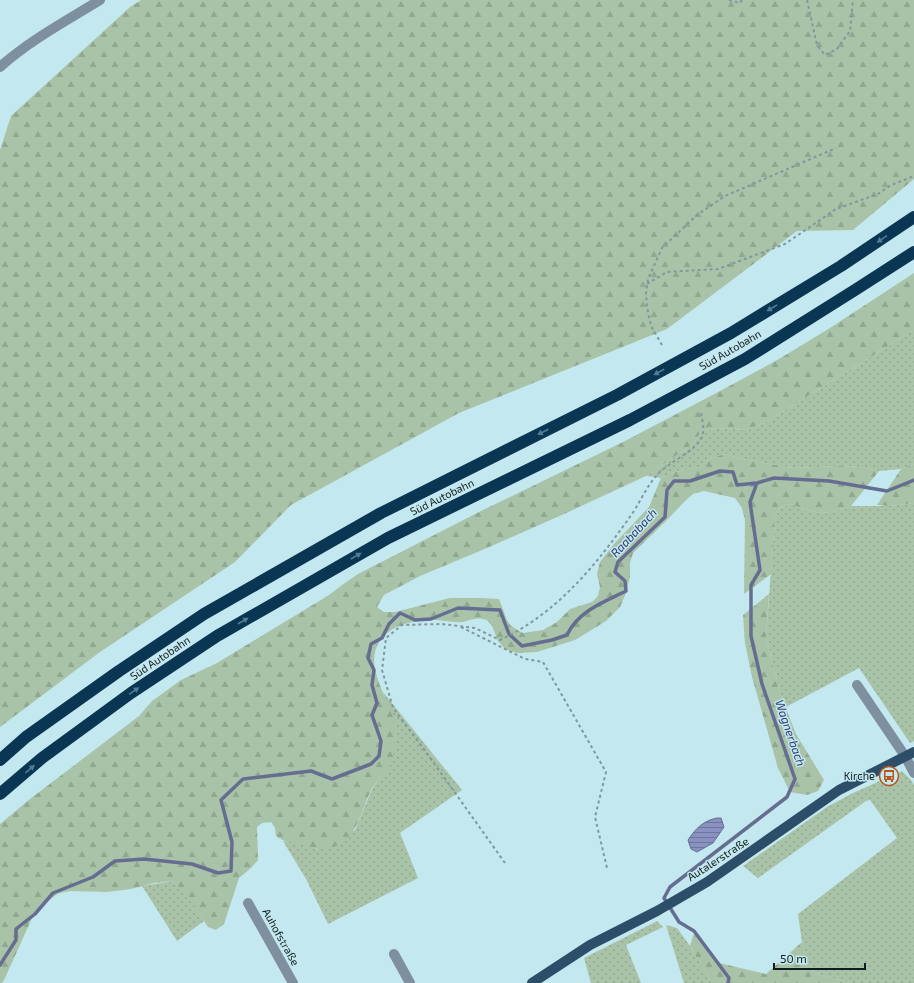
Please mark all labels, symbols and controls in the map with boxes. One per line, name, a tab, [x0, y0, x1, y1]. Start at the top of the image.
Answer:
one-way arrow	[877, 235, 887, 243]
one-way arrow	[767, 304, 777, 312]
street label: Süd Autobahn	[696, 327, 763, 373]
one-way arrow	[653, 369, 665, 375]
one-way arrow	[538, 429, 549, 435]
street label: Süd Autobahn	[408, 475, 476, 518]
water label: Raababach	[607, 505, 659, 560]
one-way arrow	[350, 553, 362, 560]
one-way arrow	[237, 617, 249, 624]
street label: Süd Autobahn	[127, 633, 192, 682]
one-way arrow	[129, 687, 139, 695]
water label: Wagnerbach	[773, 698, 809, 768]
one-way arrow	[24, 764, 35, 773]
bus stop icon: Kirche	[878, 765, 900, 787]
place label: Kirche	[844, 769, 875, 782]
street label: Autalerstraße	[685, 834, 751, 883]
street label: Auhofstraße	[260, 906, 303, 968]
scale bar	[774, 945, 865, 971]
text: 50 m	[780, 951, 807, 965]

